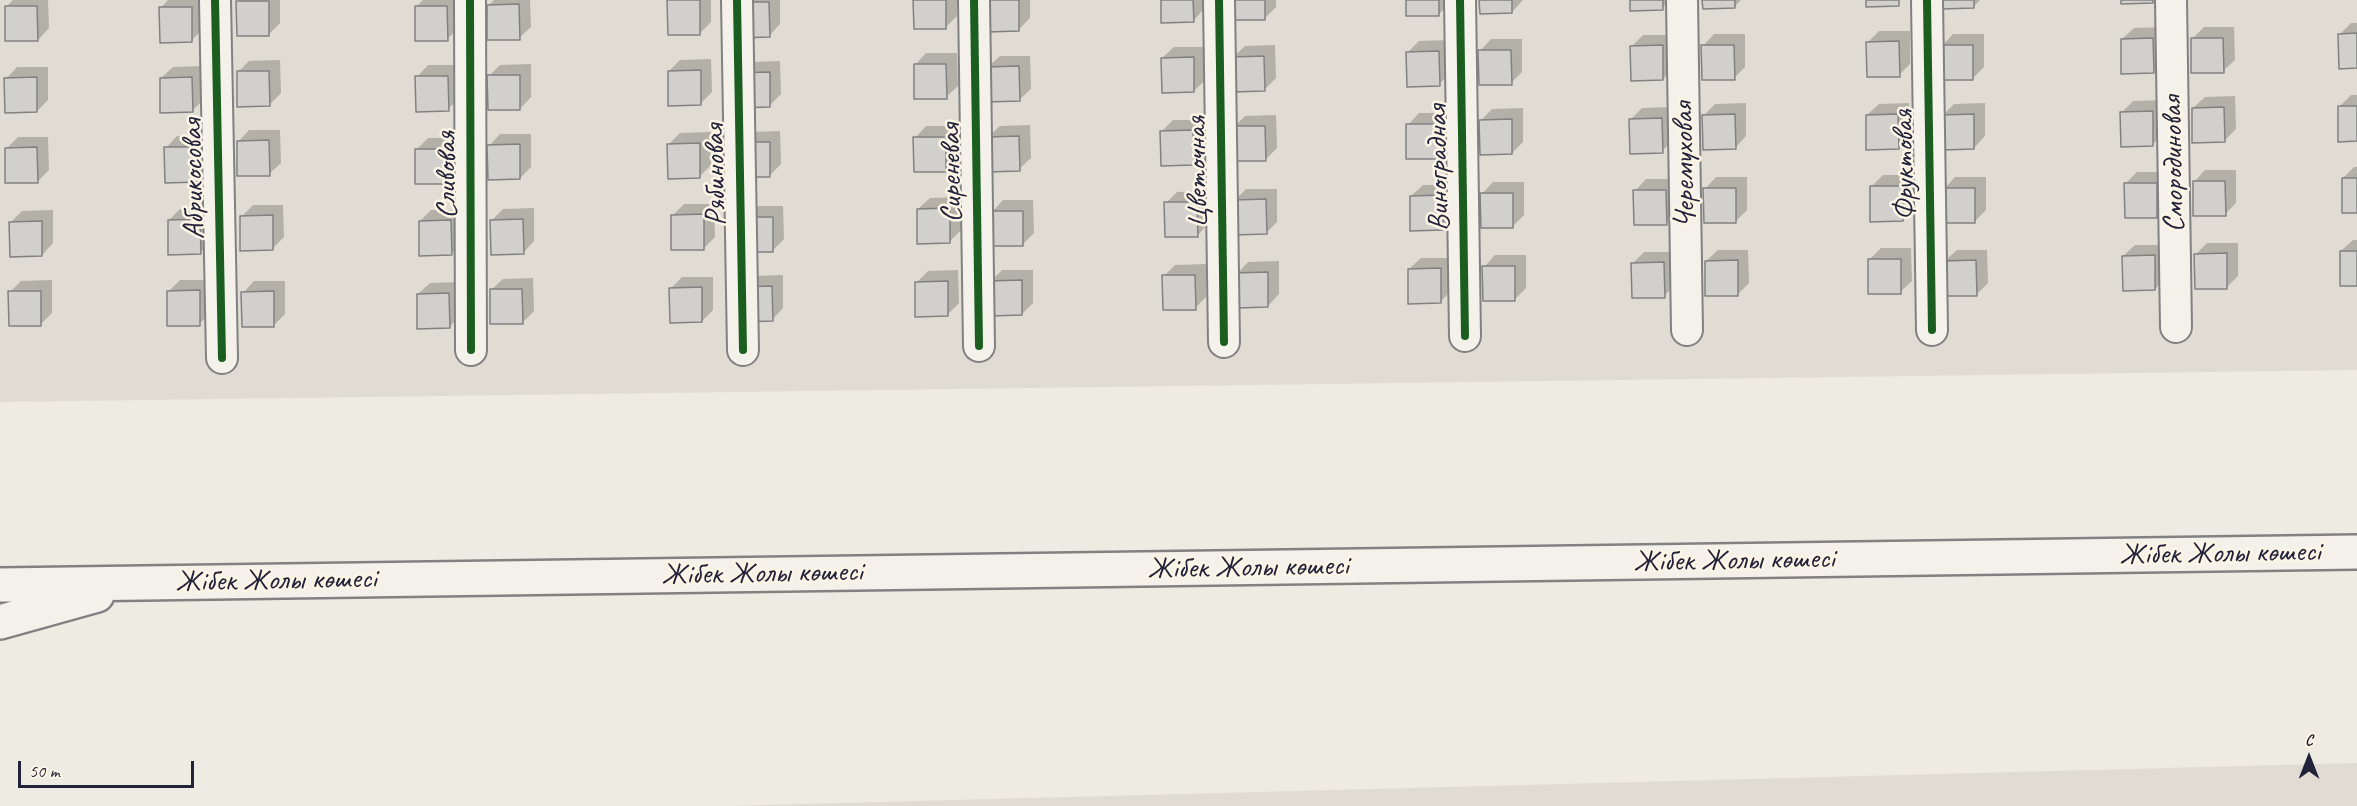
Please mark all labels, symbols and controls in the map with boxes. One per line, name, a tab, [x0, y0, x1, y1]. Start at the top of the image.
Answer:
street label: Смородиновая	[2155, 95, 2193, 233]
street label: Черемуховая	[1666, 101, 1704, 229]
street label: Виноградная	[1420, 104, 1458, 232]
street label: Фруктовая	[1886, 109, 1924, 221]
street label: Цветочная	[1179, 116, 1217, 228]
street label: Абрикосовая	[175, 118, 213, 240]
street label: Сиреневая	[933, 123, 971, 223]
street label: Рябиновая	[697, 124, 735, 226]
street label: Сливовая	[429, 131, 465, 219]
street label: Жібек Жолы көшесі	[2119, 534, 2321, 574]
street label: Жібек Жолы көшесі	[1633, 541, 1835, 581]
street label: Жібек Жолы көшесі	[1147, 548, 1349, 588]
street label: Жібек Жолы көшесі	[661, 554, 863, 594]
street label: Жібек Жолы көшесі	[175, 561, 377, 601]
north arrow	[2279, 728, 2339, 788]
text: С	[2305, 730, 2313, 750]
scale bar	[21, 749, 196, 787]
text: 50 m	[29, 760, 60, 782]

